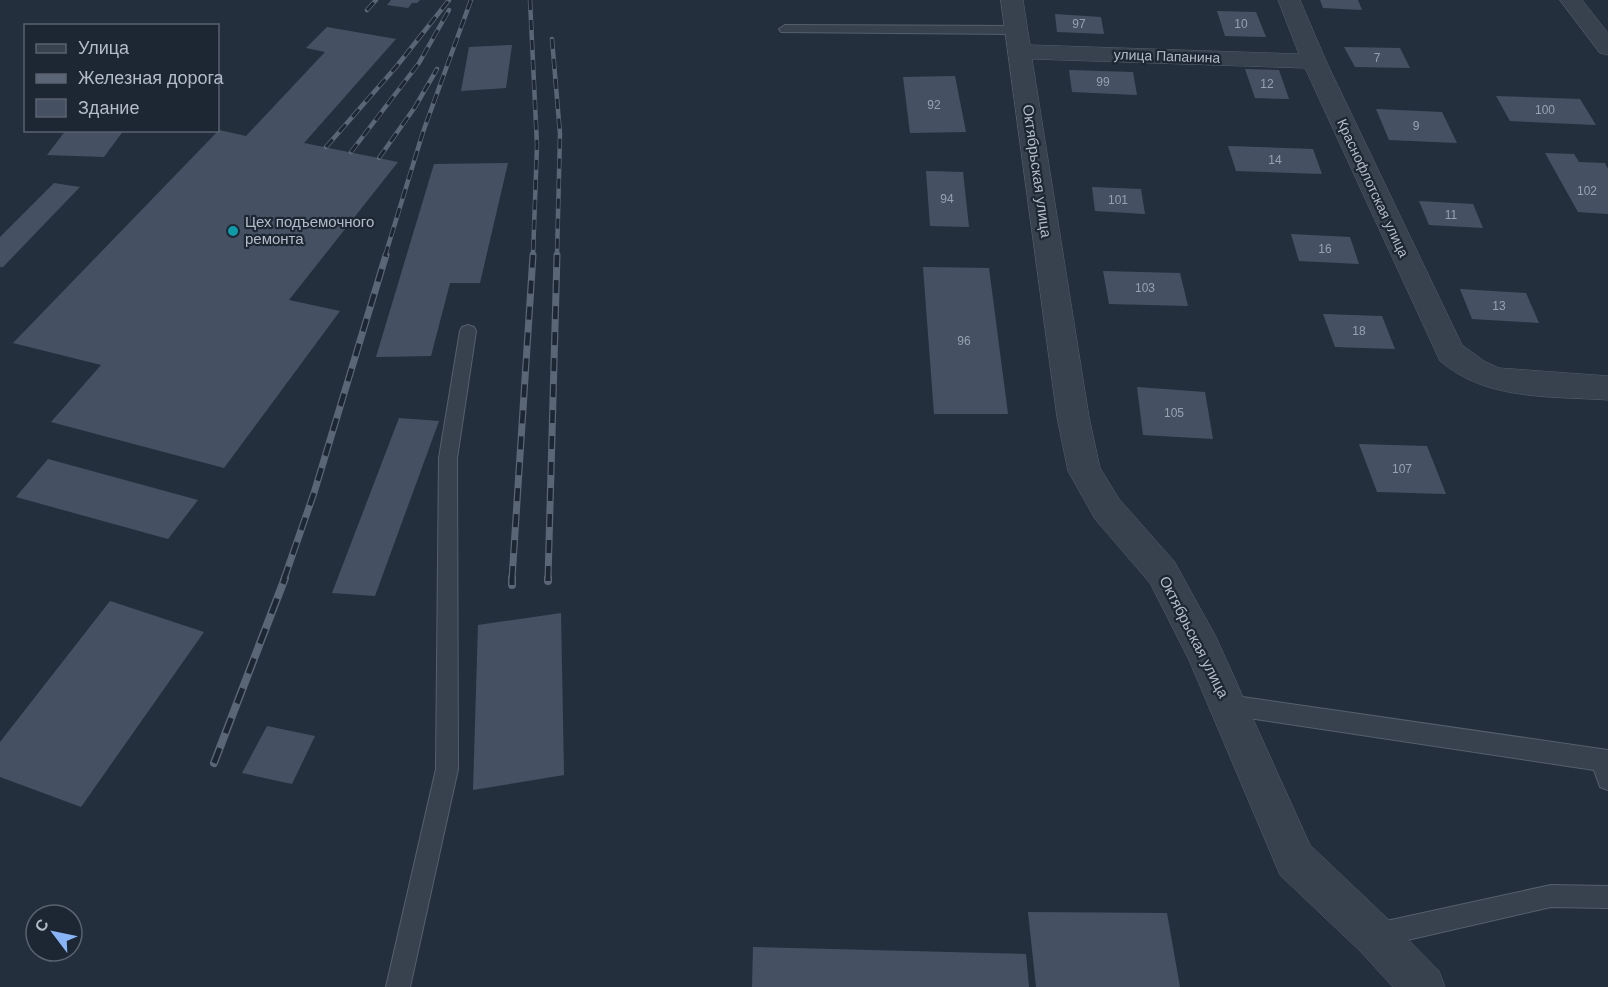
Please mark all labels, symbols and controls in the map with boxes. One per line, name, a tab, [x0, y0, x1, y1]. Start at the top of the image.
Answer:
house number: 97	[1072, 17, 1086, 31]
house number: 10	[1234, 17, 1248, 31]
legend	[24, 24, 219, 132]
text: Улица	[78, 38, 130, 58]
street label: улица Папанина	[1113, 46, 1221, 66]
house number: 7	[1374, 51, 1381, 65]
text: Железная дорога	[78, 68, 225, 88]
house number: 99	[1096, 75, 1110, 89]
house number: 12	[1260, 77, 1274, 91]
text: Здание	[78, 98, 139, 118]
house number: 92	[927, 98, 941, 112]
street label: Октябрьская улица	[1020, 103, 1055, 239]
house number: 100	[1535, 103, 1555, 117]
street label: Краснофлотская улица	[1334, 116, 1412, 260]
house number: 9	[1413, 119, 1420, 133]
house number: 14	[1268, 153, 1282, 167]
house number: 102	[1577, 184, 1597, 198]
house number: 94	[940, 192, 954, 206]
house number: 101	[1108, 193, 1128, 207]
house number: 11	[1445, 208, 1458, 222]
place label: Цех подъемочного ремонта	[245, 213, 374, 247]
marker: Цех подъемочного ремонта	[226, 224, 240, 238]
house number: 16	[1318, 242, 1332, 256]
house number: 103	[1135, 281, 1155, 295]
house number: 13	[1492, 299, 1506, 313]
house number: 18	[1352, 324, 1366, 338]
house number: 96	[957, 334, 971, 348]
house number: 105	[1164, 406, 1184, 420]
house number: 107	[1392, 462, 1412, 476]
street label: Октябрьская улица	[1156, 573, 1233, 701]
north arrow	[24, 903, 84, 963]
text: С	[31, 916, 52, 935]

